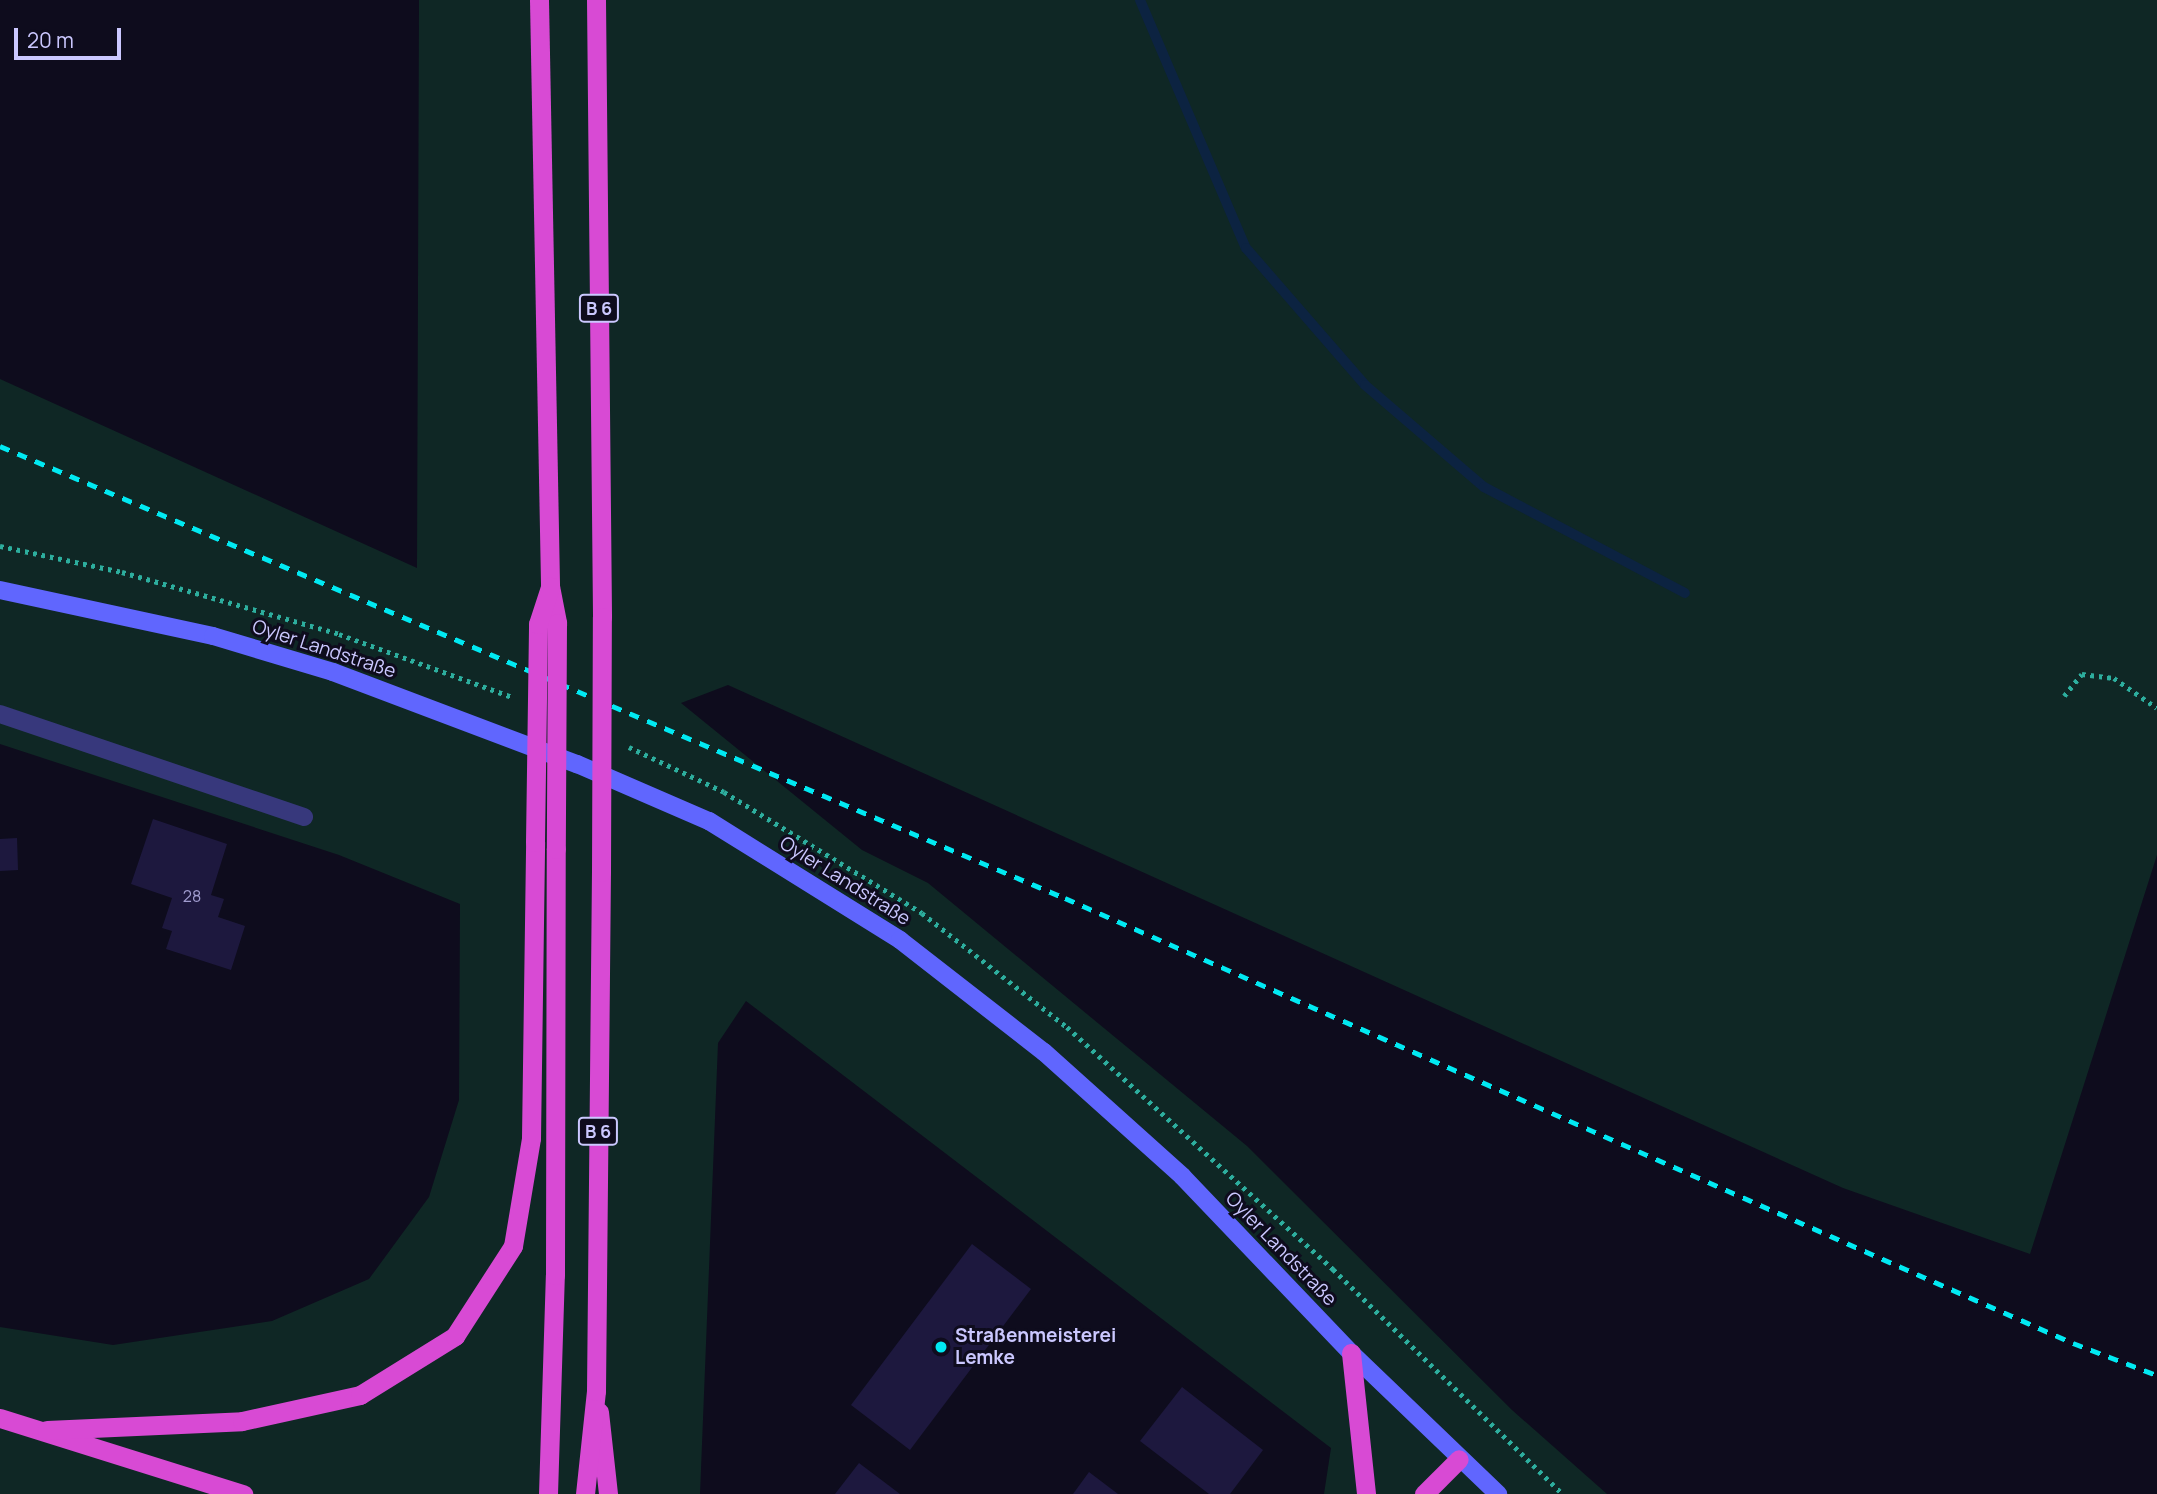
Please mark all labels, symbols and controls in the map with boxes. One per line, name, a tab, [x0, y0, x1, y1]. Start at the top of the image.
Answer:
scale bar	[18, 14, 124, 58]
text: 20 m	[27, 26, 74, 54]
road number: B 6	[578, 294, 620, 322]
street label: Oyler Landstraße	[249, 615, 399, 683]
street label: Oyler Landstraße	[775, 832, 915, 930]
house number: 28	[183, 886, 201, 906]
road number: B 6	[577, 1116, 619, 1146]
street label: Oyler Landstraße	[1221, 1187, 1341, 1311]
place label: Straßenmeisterei Lemke	[955, 1325, 1116, 1369]
marker: Straßenmeisterei Lemke	[933, 1339, 949, 1355]

